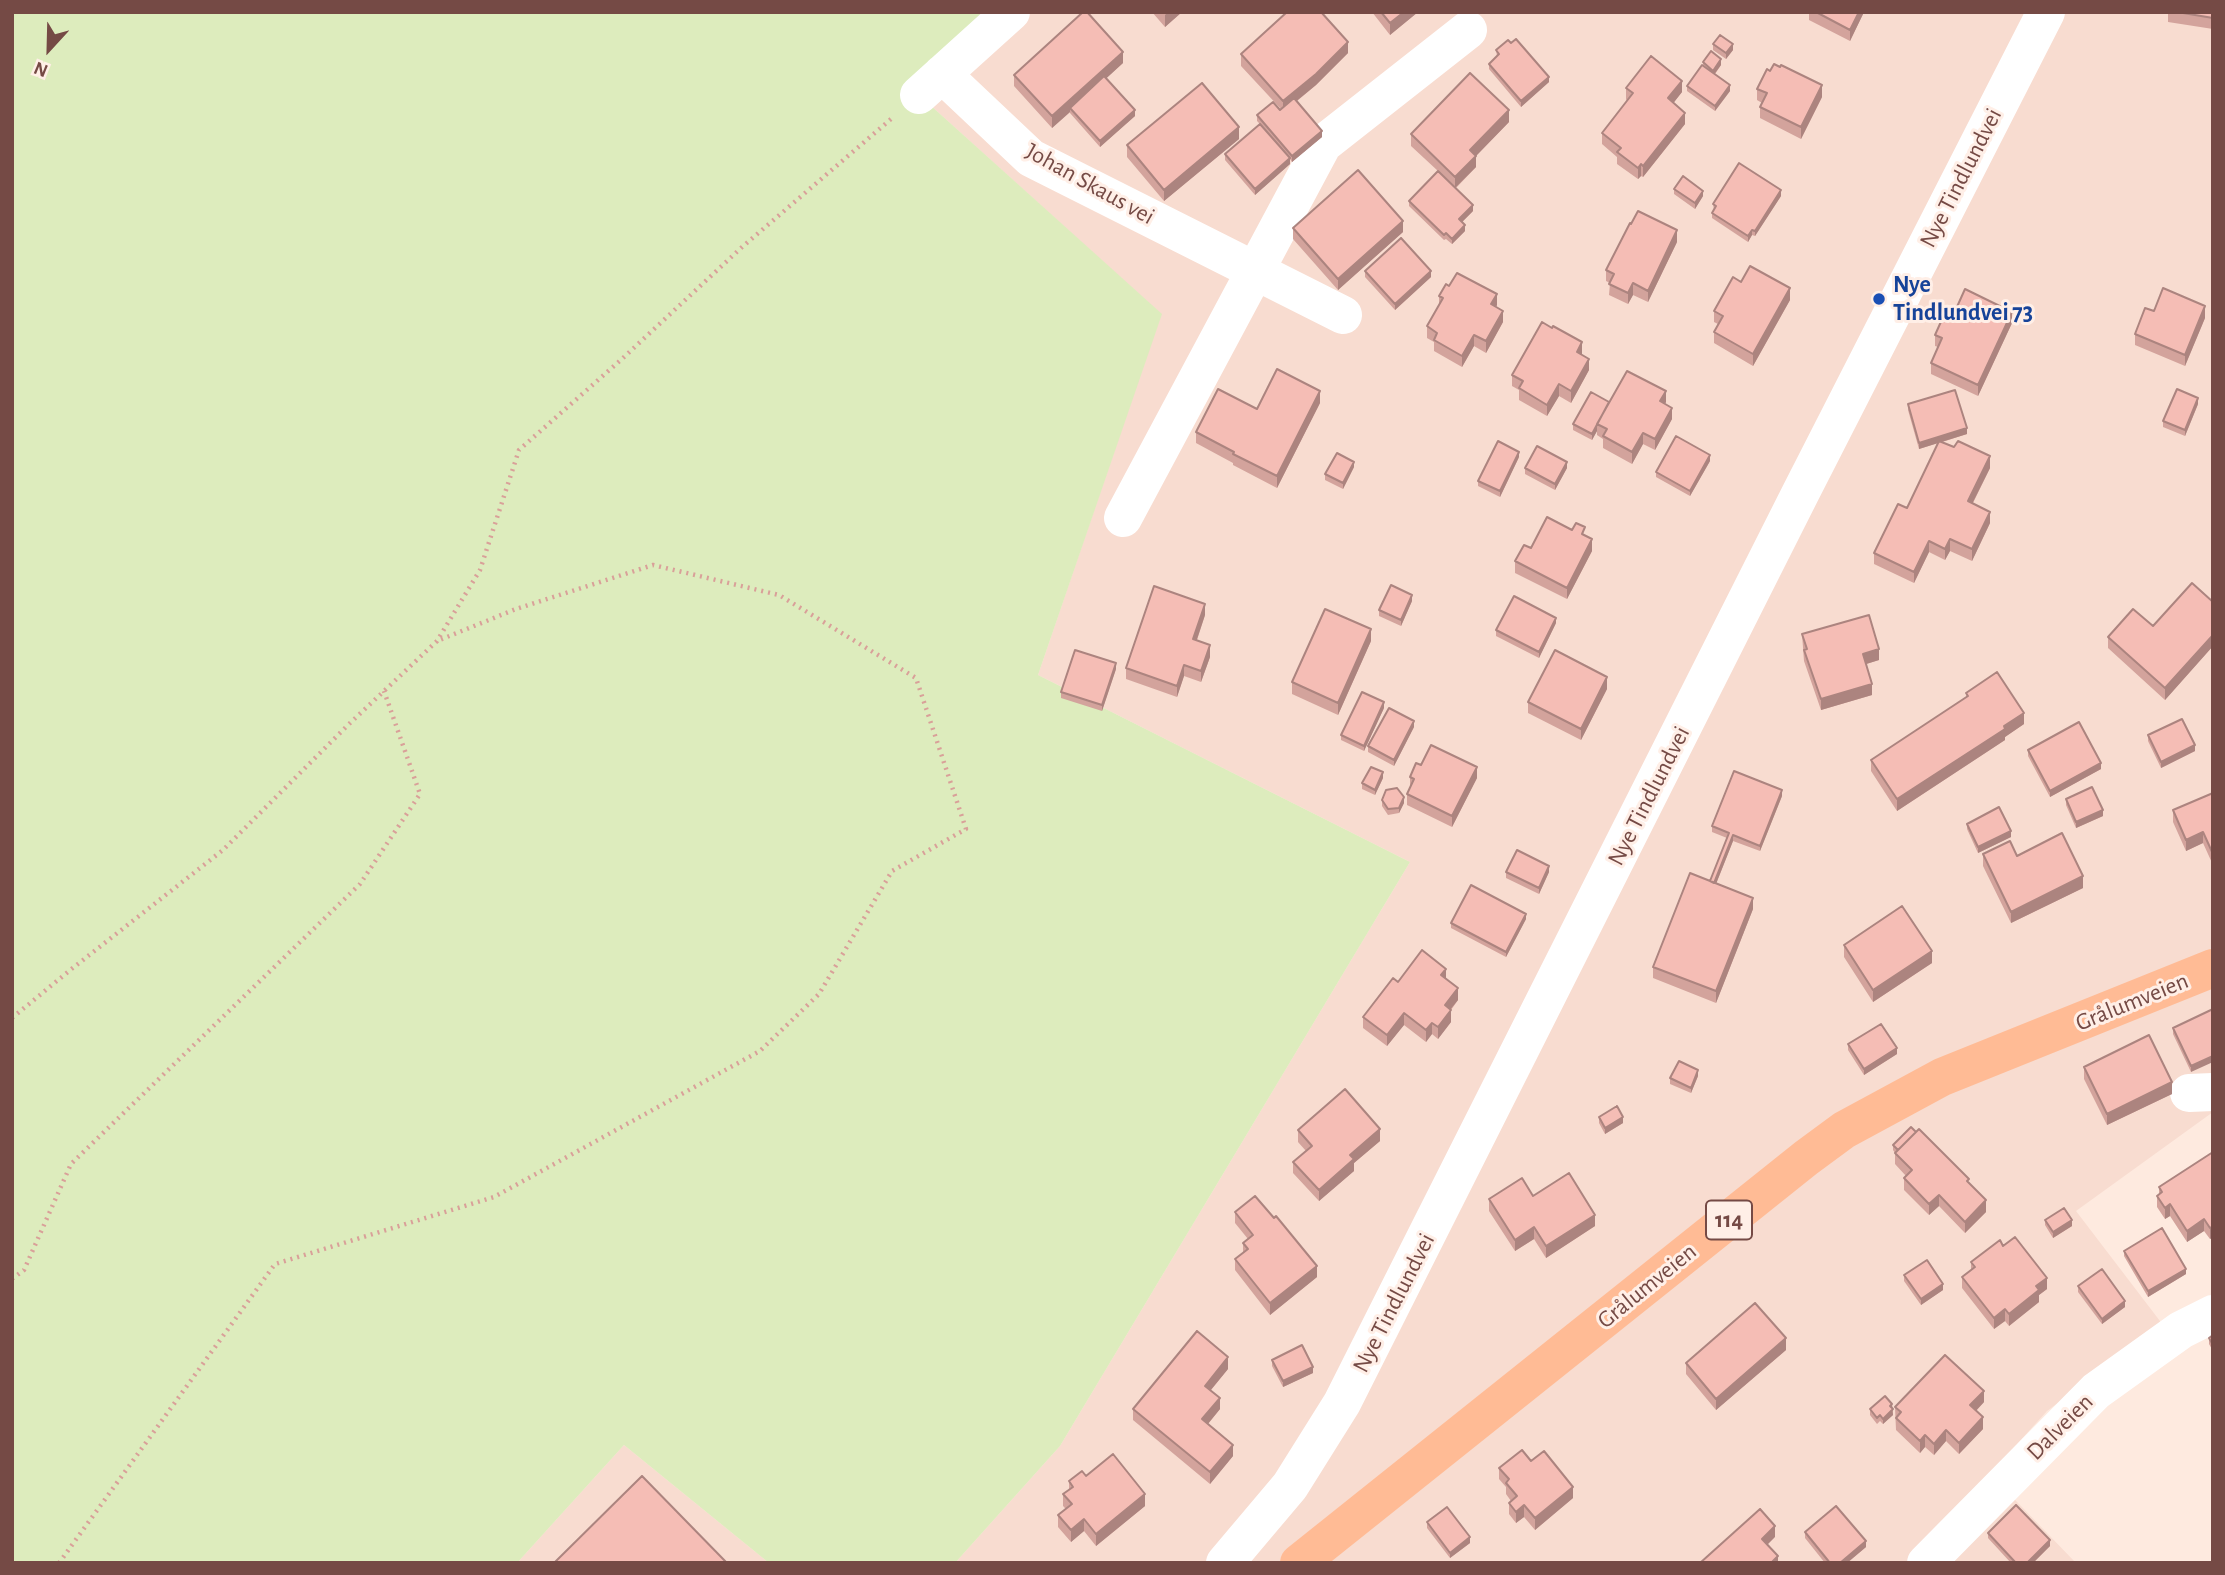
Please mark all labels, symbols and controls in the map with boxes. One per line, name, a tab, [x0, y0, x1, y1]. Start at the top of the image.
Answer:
north arrow	[14, 14, 84, 84]
text: N	[31, 58, 51, 80]
street label: Nye Tindlundvei	[1914, 104, 2008, 252]
street label: Johan Skaus vei	[1021, 137, 1159, 231]
place label: Nye Tindlundvei 73	[1893, 271, 2033, 327]
marker: Nye Tindlundvei 73	[1871, 291, 1887, 307]
street label: Nye Tindlundvei	[1602, 722, 1696, 870]
street label: Grålumveien	[2071, 966, 2193, 1038]
road number: 114	[1706, 1200, 1752, 1240]
street label: Nye Tindlundvei	[1347, 1229, 1441, 1377]
street label: Grålumveien	[1592, 1237, 1702, 1335]
street label: Dalveien	[2021, 1388, 2099, 1466]

